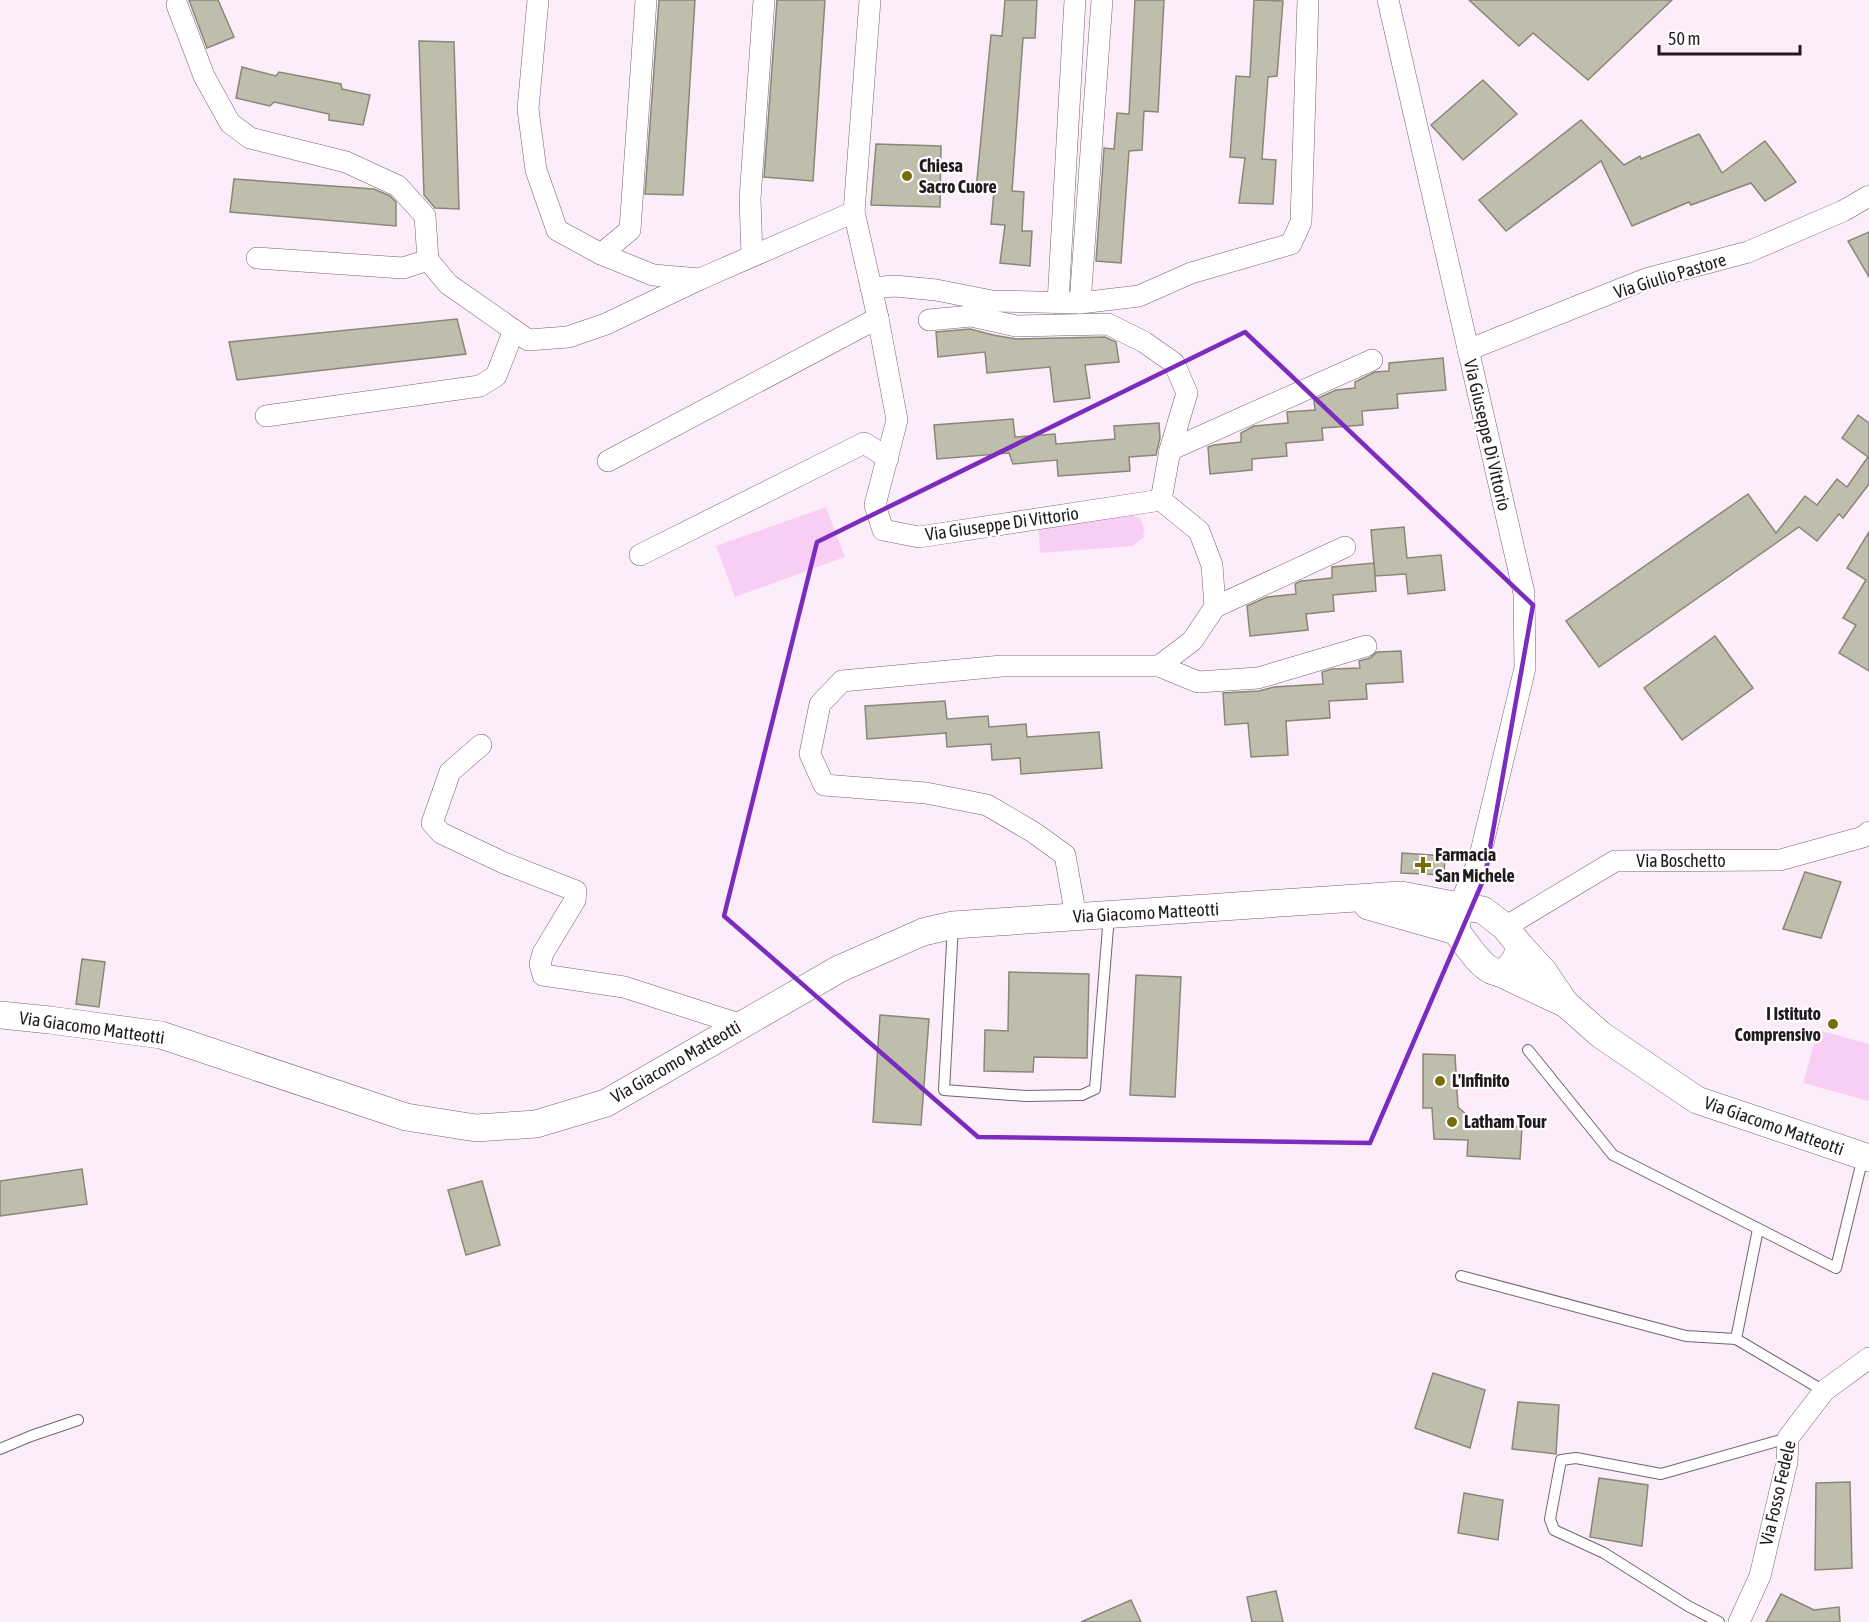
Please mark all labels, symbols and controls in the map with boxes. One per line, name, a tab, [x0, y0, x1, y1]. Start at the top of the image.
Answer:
scale bar	[1659, 18, 1800, 56]
text: 50 m	[1668, 28, 1700, 49]
place label: Chiesa Sacro Cuore	[919, 155, 997, 197]
marker: Chiesa Sacro Cuore	[900, 169, 914, 183]
street label: Via Giulio Pastore	[1611, 249, 1728, 303]
street label: Via Giuseppe Di Vittorio	[1460, 357, 1515, 513]
street label: Via Giuseppe Di Vittorio	[924, 502, 1080, 545]
place label: Farmacia San Michele	[1435, 844, 1515, 886]
street label: Via Boschetto	[1636, 850, 1726, 871]
marker: Farmacia San Michele	[1416, 858, 1430, 872]
street label: Via Giacomo Matteotti	[1072, 898, 1220, 927]
place label: I Istituto Comprensivo	[1735, 1003, 1821, 1045]
street label: Via Giacomo Matteotti	[18, 1007, 166, 1048]
street label: Via Giacomo Matteotti	[607, 1016, 744, 1107]
marker: I Istituto Comprensivo	[1826, 1017, 1840, 1031]
place label: L'Infinito	[1452, 1070, 1510, 1091]
marker: L'Infinito	[1433, 1074, 1447, 1088]
street label: Via Giacomo Matteotti	[1701, 1092, 1847, 1159]
place label: Latham Tour	[1464, 1111, 1547, 1132]
marker: Latham Tour	[1445, 1115, 1459, 1129]
street label: Via Fosso Fedele	[1755, 1438, 1800, 1547]

